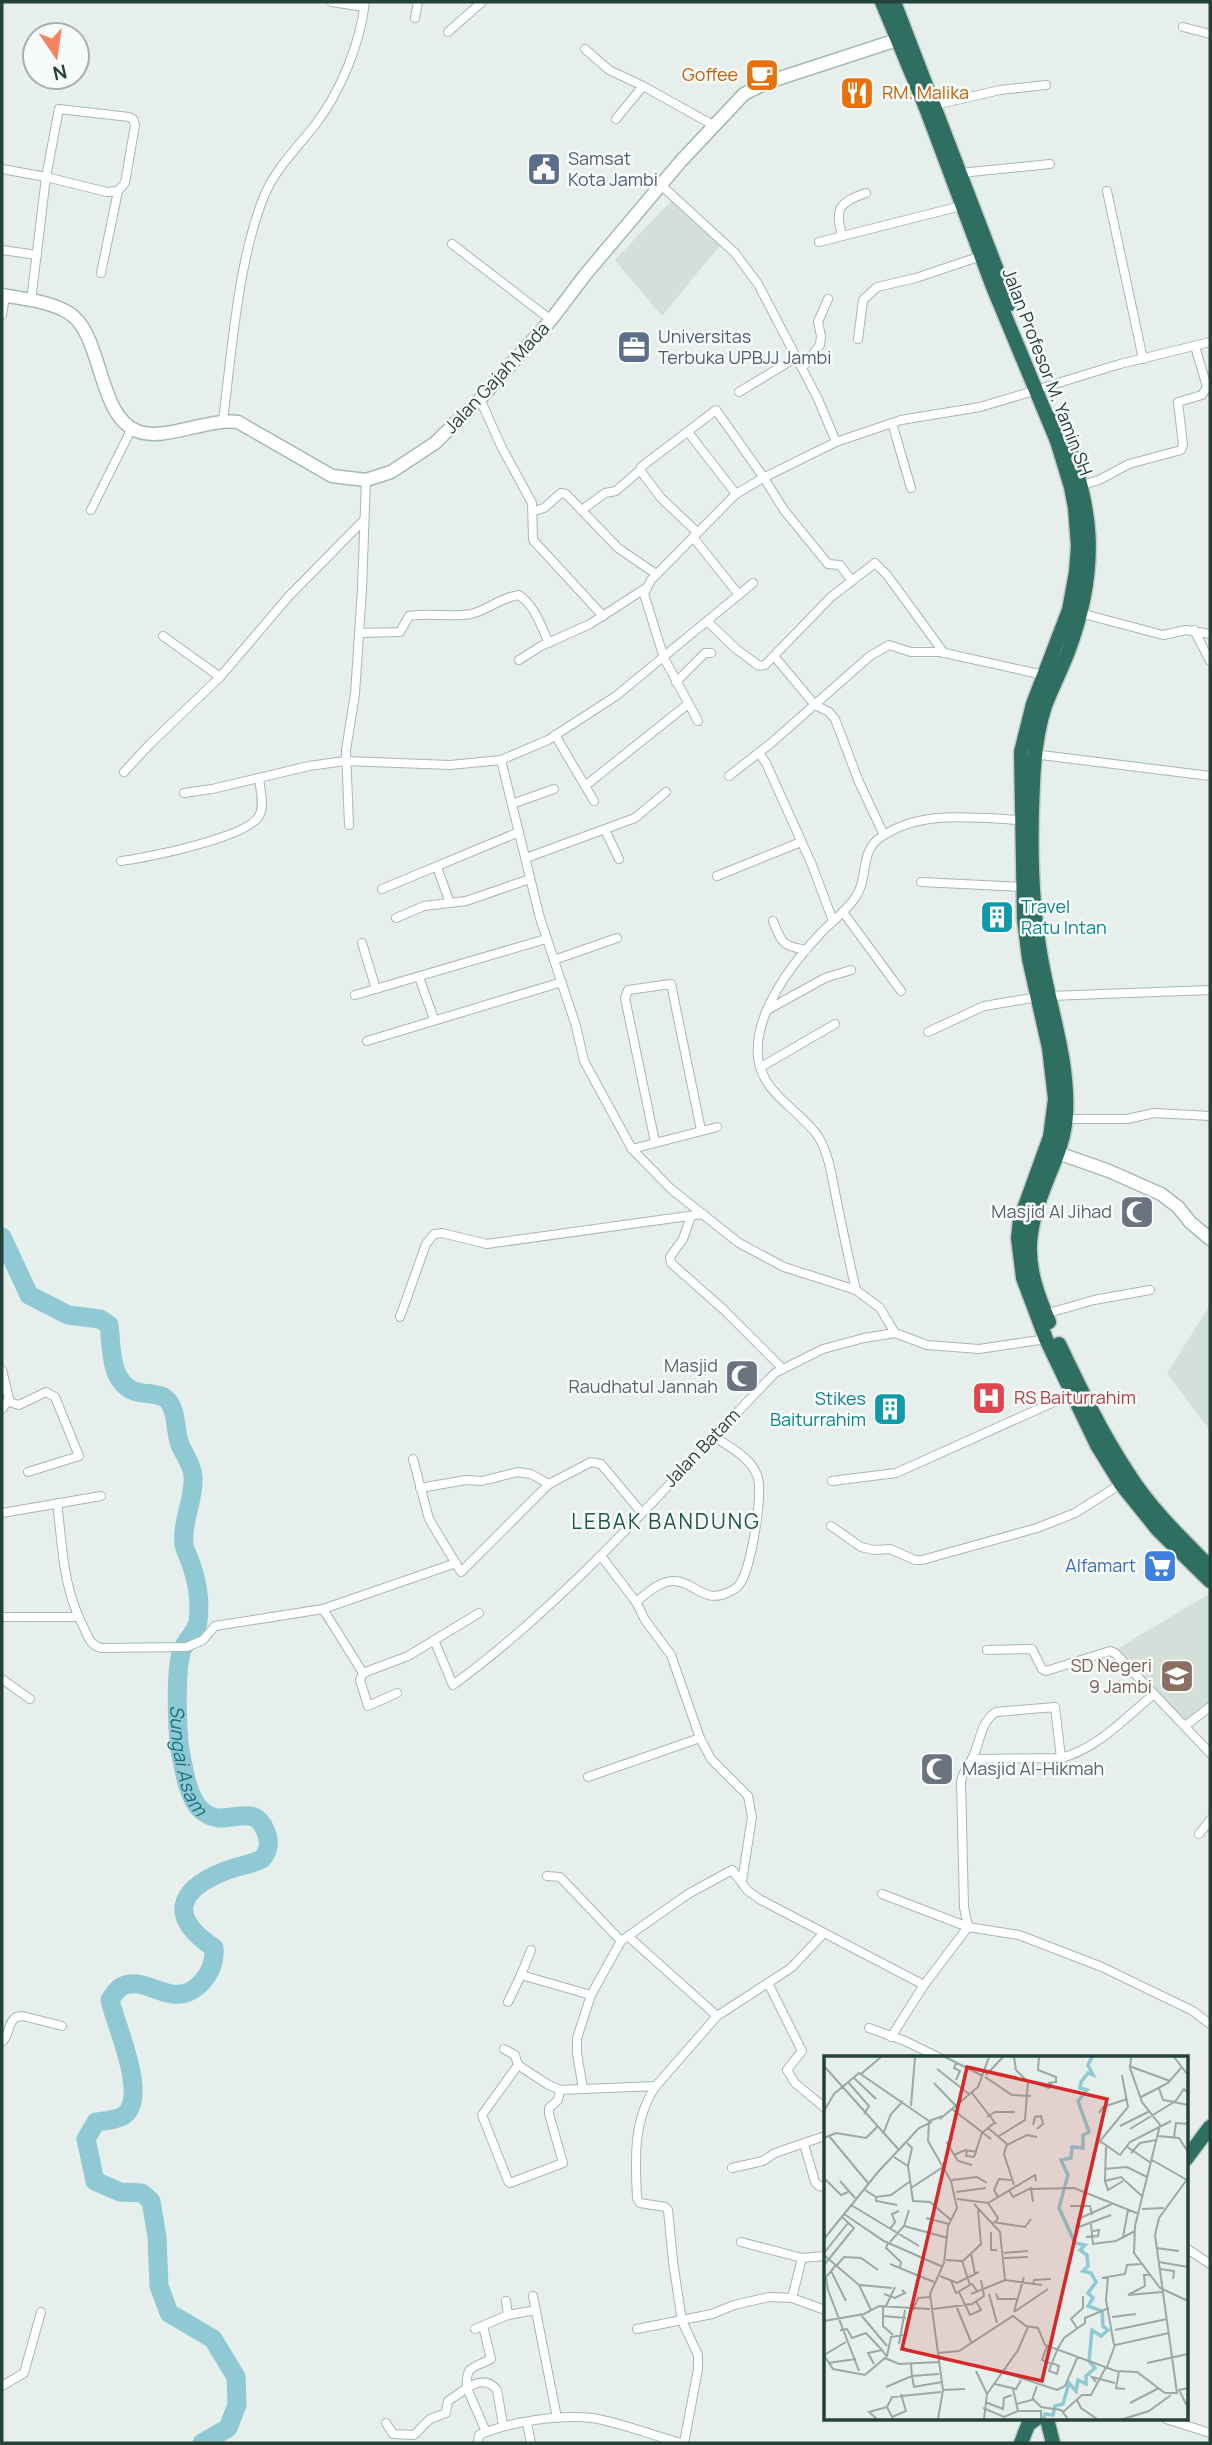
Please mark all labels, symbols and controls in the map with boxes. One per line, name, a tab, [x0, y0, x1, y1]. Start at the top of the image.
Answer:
north arrow	[21, 21, 91, 91]
cafe icon: Goffee	[743, 56, 781, 94]
text: N	[50, 58, 69, 87]
place label: Goffee	[682, 62, 738, 86]
restaurant icon: RM. Malika	[838, 74, 876, 112]
place label: RM. Malika	[882, 80, 969, 104]
place label: Samsat Kota Jambi	[568, 146, 658, 191]
public building icon: Samsat Kota Jambi	[525, 150, 563, 188]
street label: Jalan Profesor M. Yamin SH	[997, 264, 1099, 479]
street label: Jalan Gajah Mada	[438, 316, 554, 438]
place label: Universitas Terbuka UPBJJ Jambi	[658, 324, 831, 369]
office icon: Universitas Terbuka UPBJJ Jambi	[615, 328, 653, 366]
place label: Travel Ratu Intan	[1021, 894, 1107, 939]
building icon: Travel Ratu Intan	[978, 898, 1016, 936]
mosque icon: Masjid Al Jihad	[1118, 1193, 1156, 1231]
place label: Masjid Al Jihad	[991, 1199, 1112, 1223]
place label: Masjid Raudhatul Jannah	[568, 1353, 718, 1398]
mosque icon: Masjid Raudhatul Jannah	[723, 1357, 761, 1395]
hospital icon: RS Baiturrahim	[970, 1379, 1008, 1417]
place label: RS Baiturrahim	[1014, 1385, 1136, 1409]
place label: Stikes Baiturrahim	[770, 1386, 866, 1431]
building icon: Stikes Baiturrahim	[871, 1390, 909, 1428]
street label: Jalan Batam	[658, 1403, 745, 1492]
district label: LEBAK BANDUNG	[571, 1507, 761, 1535]
supermarket icon: Alfamart	[1141, 1547, 1179, 1585]
place label: Alfamart	[1065, 1553, 1136, 1577]
place label: SD Negeri 9 Jambi	[1071, 1653, 1152, 1698]
school or university icon: SD Negeri 9 Jambi	[1158, 1657, 1196, 1695]
water label: Sungai Asam	[164, 1705, 214, 1823]
mosque icon: Masjid Al-Hikmah	[918, 1750, 956, 1788]
place label: Masjid Al-Hikmah	[962, 1756, 1104, 1780]
inset map	[824, 2056, 1188, 2420]

